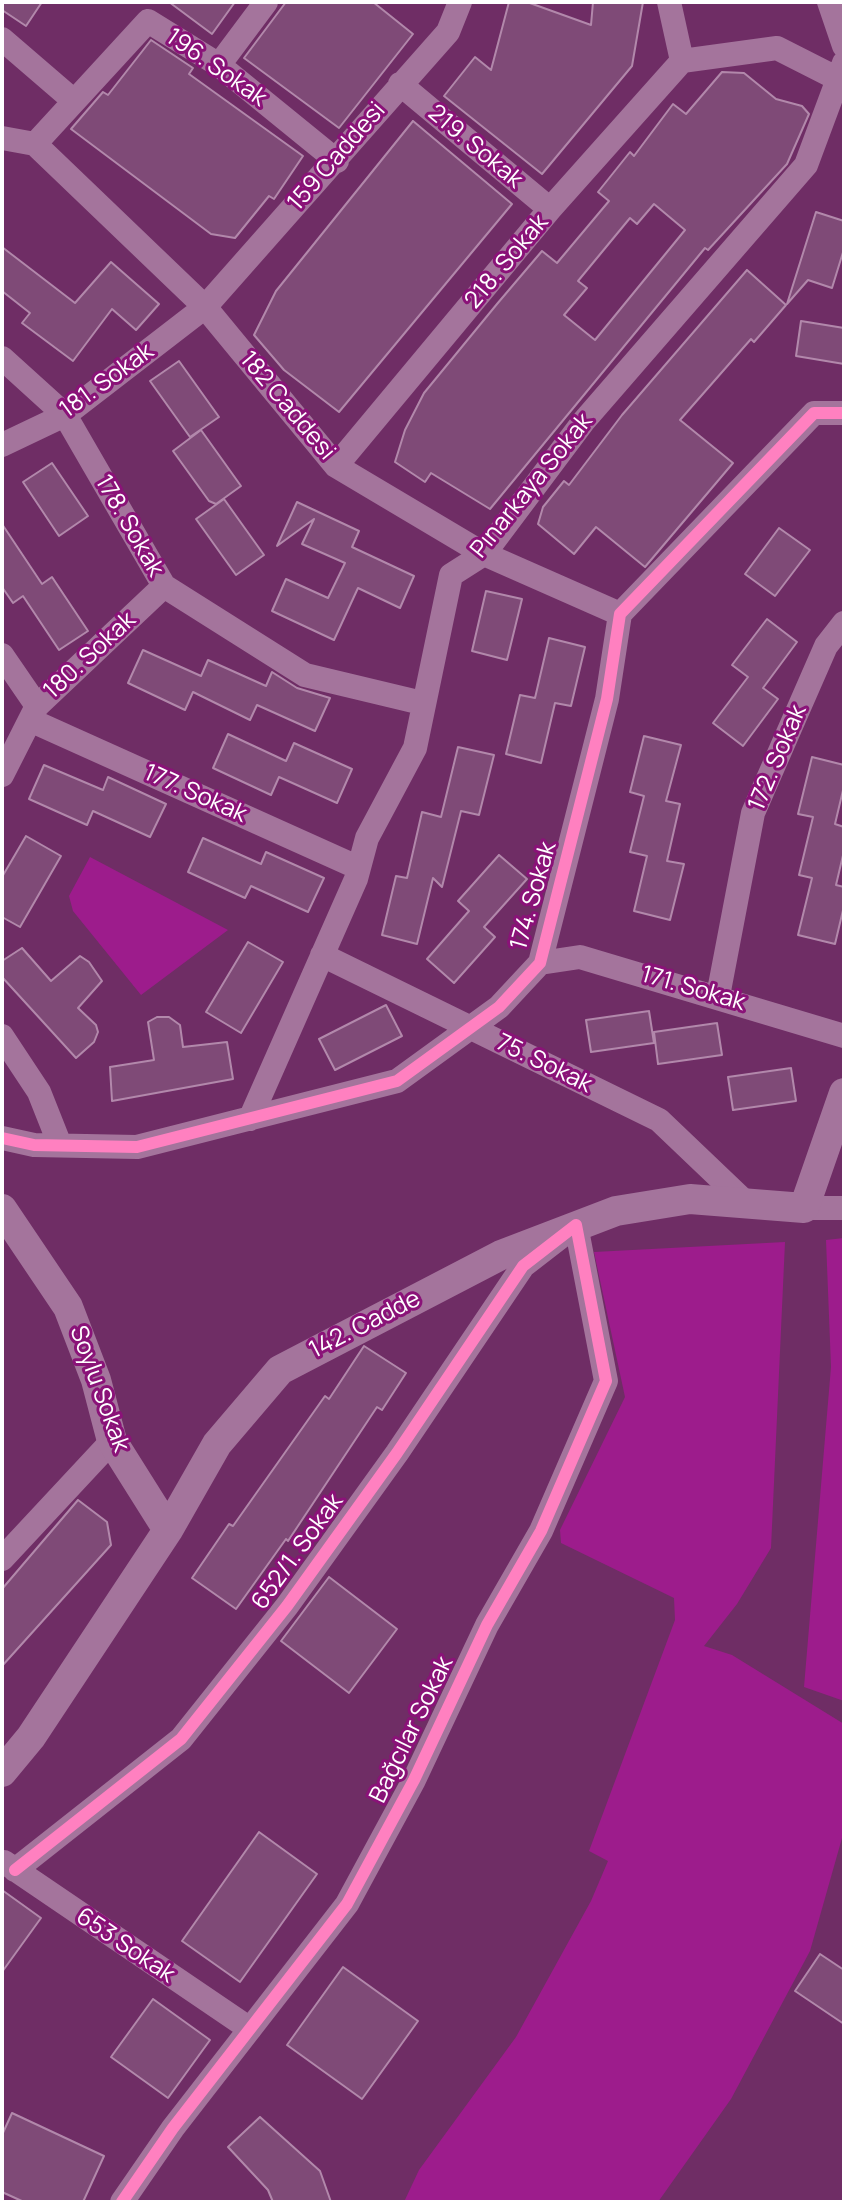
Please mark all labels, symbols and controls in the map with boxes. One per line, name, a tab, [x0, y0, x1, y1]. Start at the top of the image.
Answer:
street label: 196. Sokak	[160, 23, 272, 113]
street label: 159 Caddesi	[282, 97, 392, 217]
street label: 219. Sokak	[422, 99, 528, 195]
street label: 218. Sokak	[459, 209, 555, 315]
street label: 181. Sokak	[55, 337, 159, 425]
street label: 182 Caddesi	[233, 346, 341, 466]
street label: Pınarkaya Sokak	[465, 408, 599, 564]
street label: 178. Sokak	[88, 470, 170, 582]
street label: 180. Sokak	[38, 606, 142, 706]
street label: 172. Sokak	[743, 701, 813, 815]
street label: 177. Sokak	[139, 759, 251, 829]
street label: 174. Sokak	[505, 839, 563, 953]
street label: 171. Sokak	[638, 960, 748, 1018]
street label: 75. Sokak	[491, 1028, 597, 1100]
street label: 142. Cadde	[305, 1285, 425, 1365]
street label: Soylu Sokak	[63, 1322, 135, 1456]
street label: 652/1. Sokak	[246, 1488, 350, 1616]
street label: Bağcılar Sokak	[364, 1652, 460, 1808]
street label: 653 Sokak	[70, 1902, 180, 1990]

